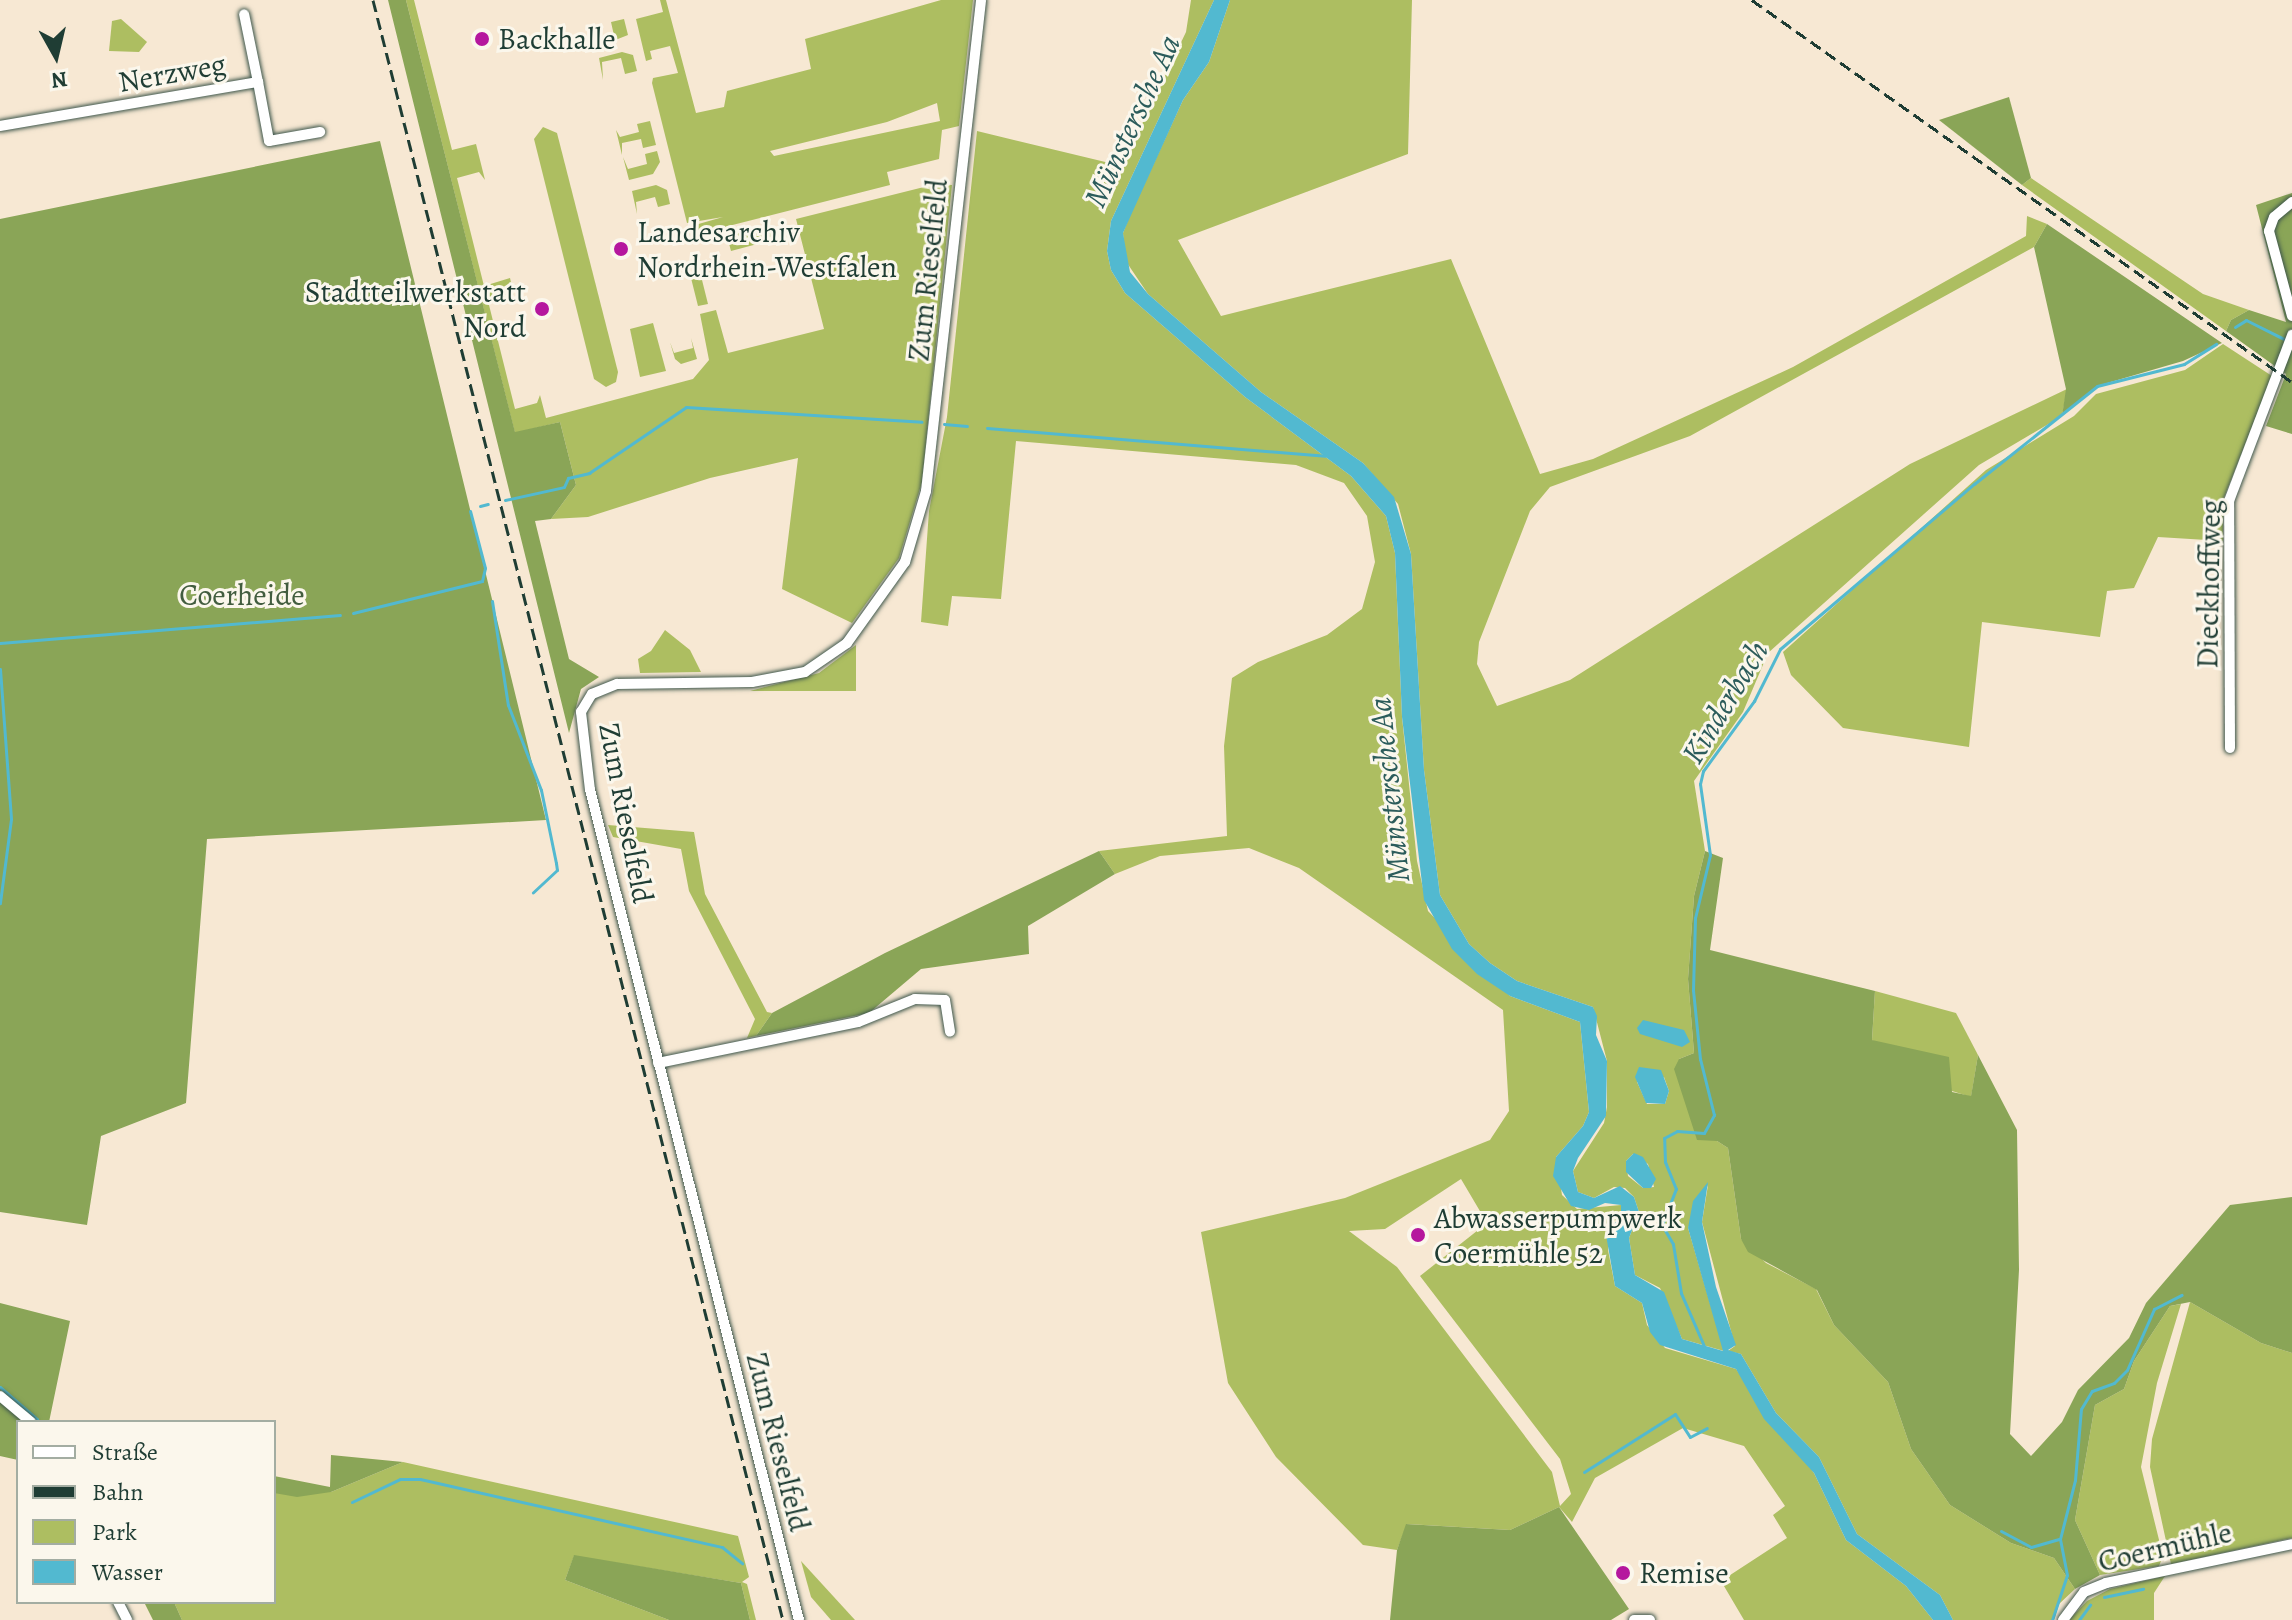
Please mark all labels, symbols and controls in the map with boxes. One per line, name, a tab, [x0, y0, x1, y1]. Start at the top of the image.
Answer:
north arrow	[16, 16, 96, 96]
place label: Backhalle	[498, 21, 616, 57]
water label: Münstersche Aa	[1075, 29, 1189, 213]
marker: Backhalle	[473, 30, 491, 48]
street label: Nerzweg	[115, 46, 229, 100]
text: N	[49, 64, 69, 96]
street label: Zum Rieselfeld	[901, 177, 955, 363]
place label: Landesarchiv Nordrhein-Westfalen	[637, 214, 897, 284]
marker: Landesarchiv Nordrhein-Westfalen	[612, 240, 630, 258]
place label: Stadtteilwerkstatt Nord	[305, 274, 526, 344]
marker: Stadtteilwerkstatt Nord	[533, 300, 551, 318]
street label: Dieckhoffweg	[2190, 499, 2228, 669]
park label: Coerheide	[179, 577, 305, 613]
water label: Kinderbach	[1673, 633, 1777, 771]
water label: Münstersche Aa	[1360, 696, 1418, 884]
street label: Zum Rieselfeld	[591, 720, 661, 906]
place label: Abwasserpumpwerk Coermühle 52	[1434, 1200, 1682, 1270]
marker: Abwasserpumpwerk Coermühle 52	[1409, 1226, 1427, 1244]
street label: Zum Rieselfeld	[738, 1349, 818, 1535]
legend	[16, 1420, 276, 1604]
text: Straße	[92, 1436, 158, 1468]
text: Bahn	[92, 1476, 143, 1508]
street label: Coermühle	[2095, 1514, 2235, 1580]
text: Park	[92, 1516, 137, 1548]
place label: Remise	[1639, 1555, 1729, 1591]
text: Wasser	[92, 1556, 163, 1588]
marker: Remise	[1614, 1564, 1632, 1582]

